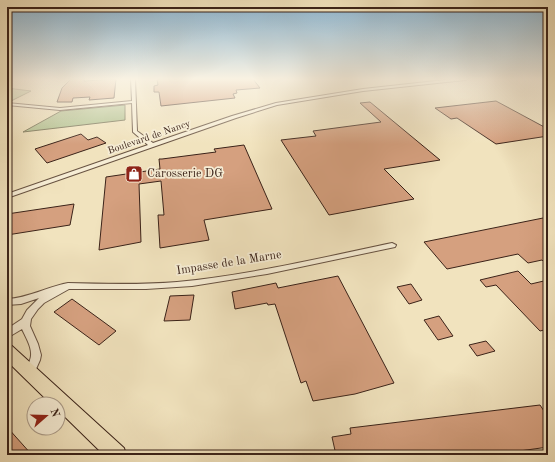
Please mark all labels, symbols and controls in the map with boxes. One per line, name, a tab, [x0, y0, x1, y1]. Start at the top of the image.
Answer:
street label: Boulevard de Nancy	[106, 118, 192, 156]
shop icon: Carosserie DG	[124, 164, 144, 184]
place label: Carosserie DG	[147, 168, 223, 180]
street label: Impasse de la Marne	[176, 249, 283, 277]
north arrow	[26, 396, 66, 436]
text: N	[47, 407, 61, 419]

